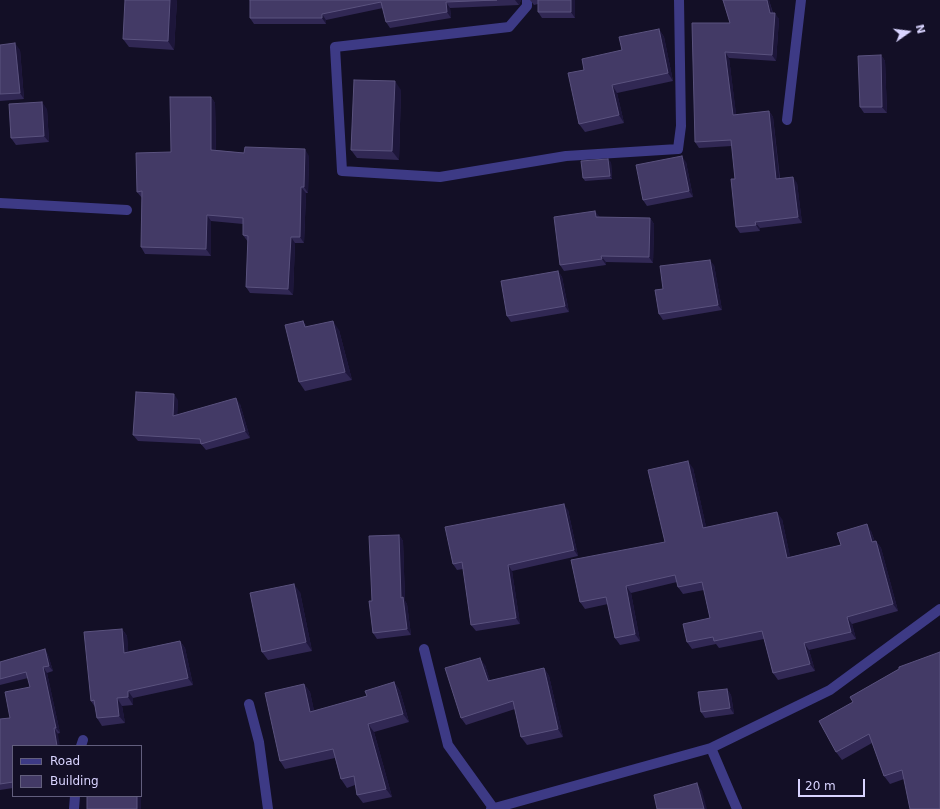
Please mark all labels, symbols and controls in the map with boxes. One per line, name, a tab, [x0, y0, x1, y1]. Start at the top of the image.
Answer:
north arrow	[888, 12, 928, 52]
text: N	[913, 23, 928, 35]
legend	[12, 745, 142, 797]
text: Road	[50, 754, 80, 768]
scale bar	[800, 771, 867, 797]
text: Building	[50, 774, 99, 788]
text: 20 m	[805, 779, 836, 793]

